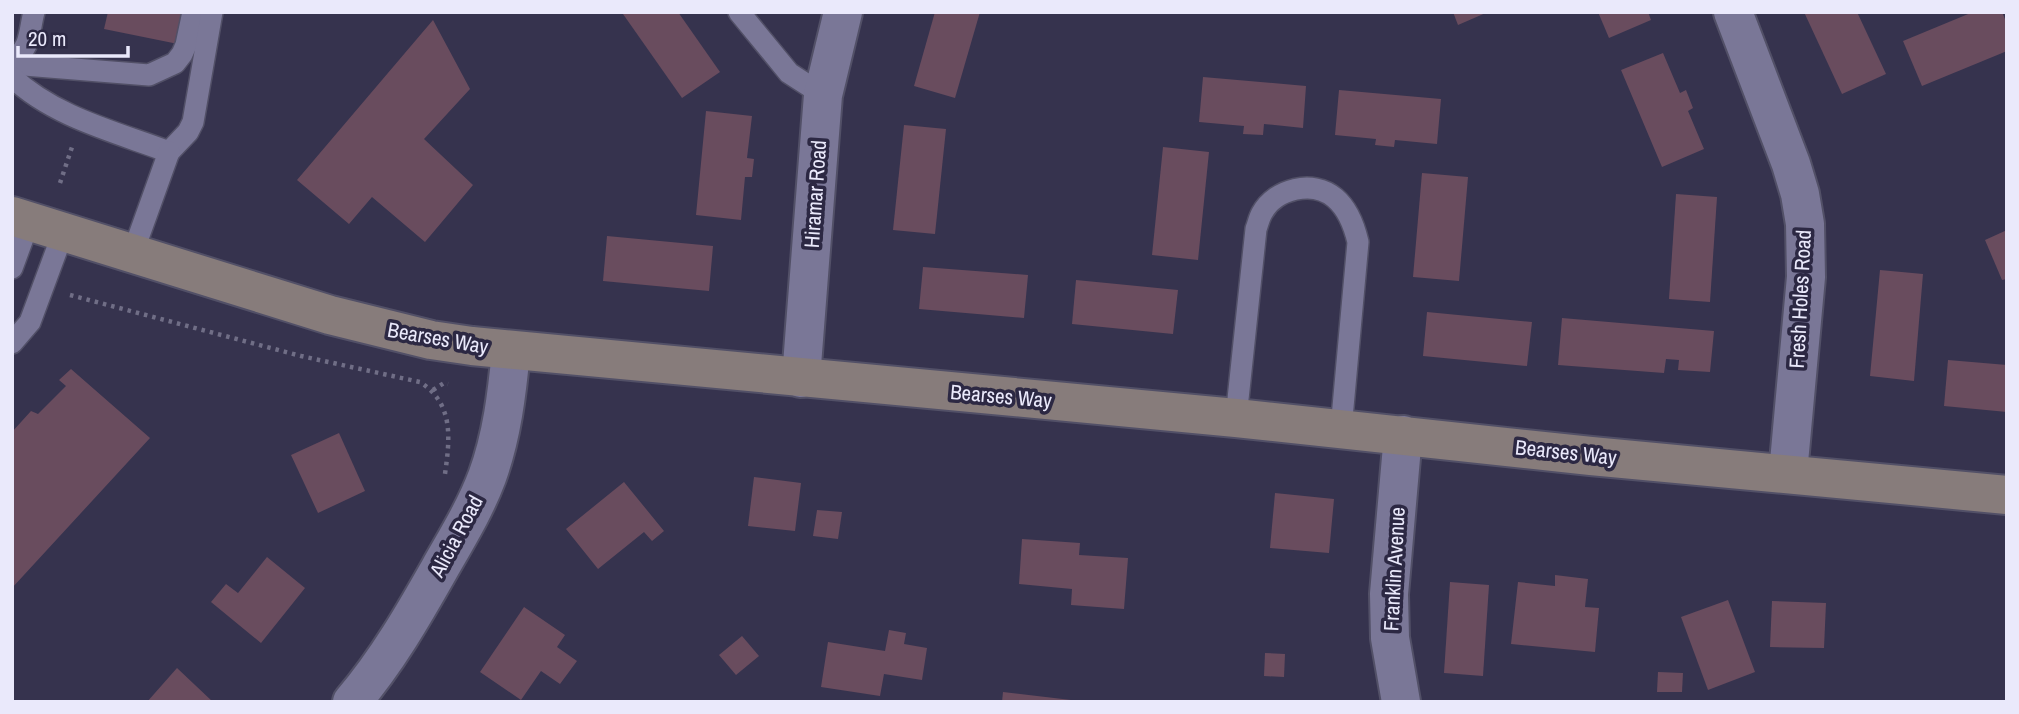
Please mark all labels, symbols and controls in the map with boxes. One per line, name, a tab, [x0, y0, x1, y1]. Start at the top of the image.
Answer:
scale bar	[18, 14, 128, 58]
text: 20 m	[28, 24, 66, 53]
street label: Hiramar Road	[797, 139, 833, 249]
street label: Fresh Holes Road	[1782, 229, 1818, 369]
street label: Bearses Way	[385, 315, 491, 361]
street label: Bearses Way	[949, 377, 1053, 415]
street label: Bearses Way	[1514, 432, 1619, 472]
street label: Alicia Road	[422, 490, 490, 583]
street label: Franklin Avenue	[1376, 506, 1412, 632]

